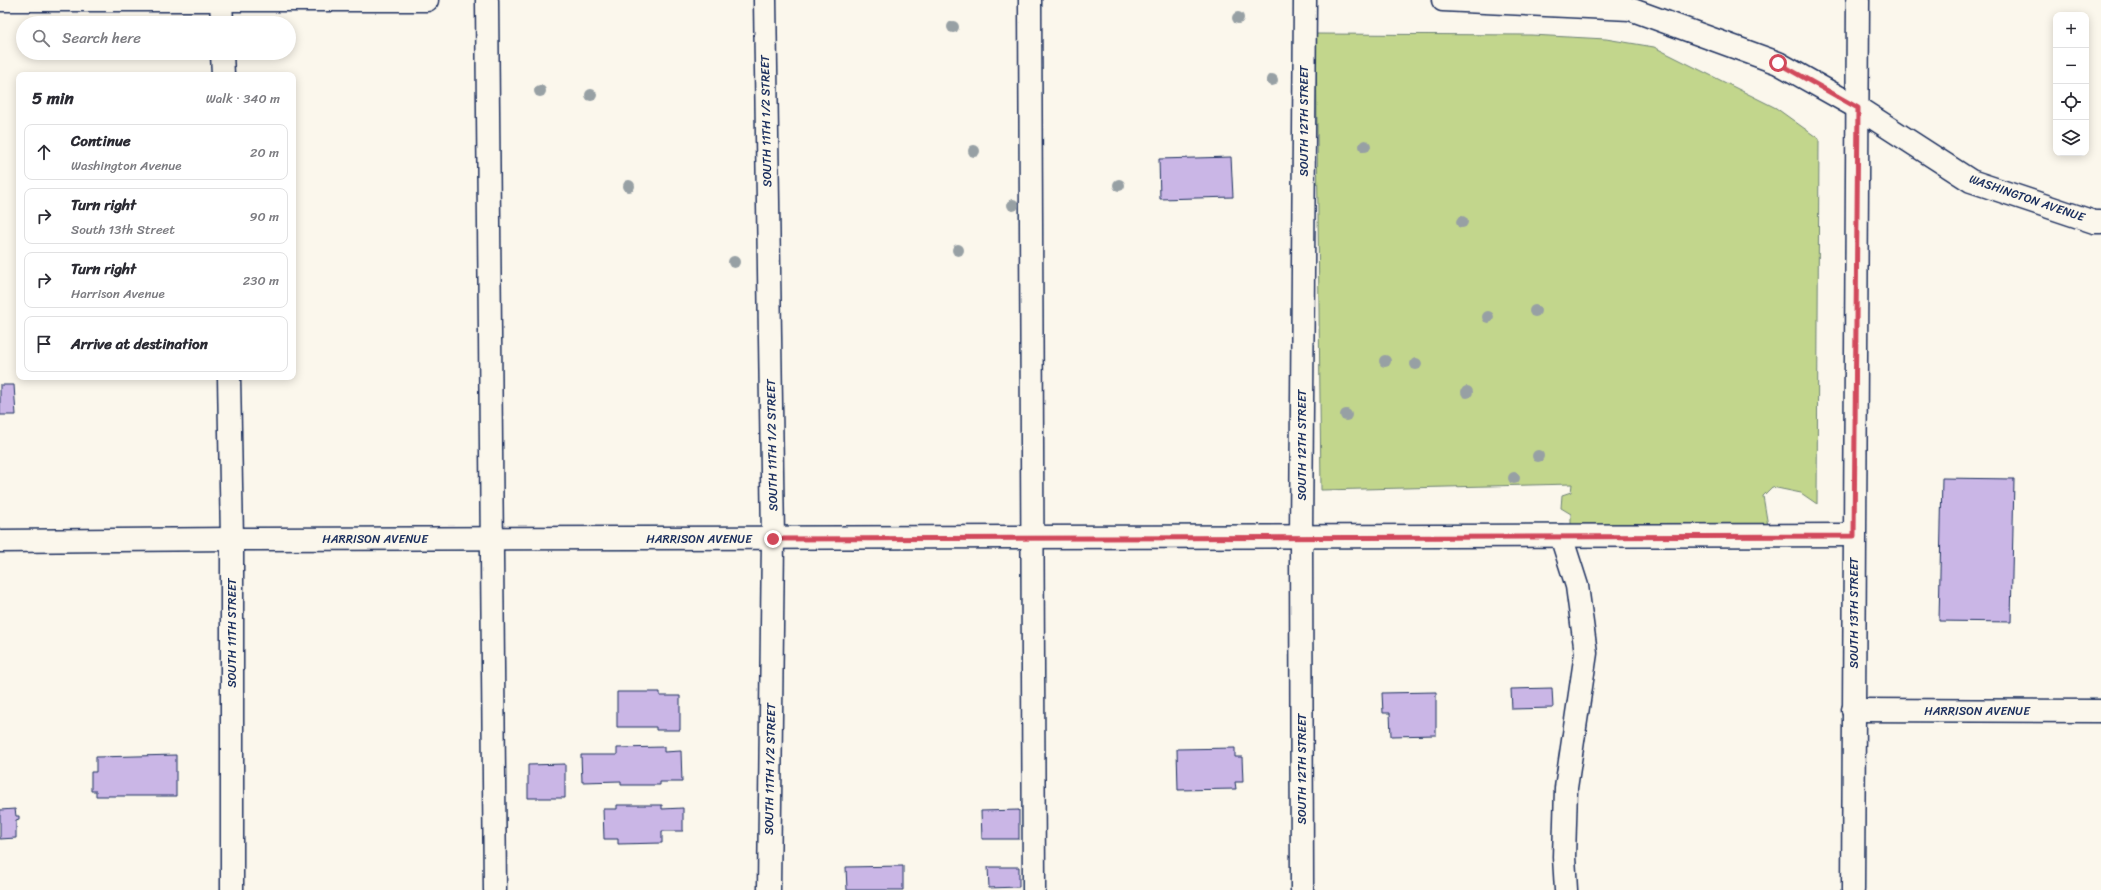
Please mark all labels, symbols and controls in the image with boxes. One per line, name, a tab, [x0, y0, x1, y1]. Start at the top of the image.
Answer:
map controls	[2053, 12, 2089, 156]
button: +	[2053, 12, 2089, 48]
search box	[16, 16, 296, 60]
text: Search here	[62, 25, 141, 51]
icon: search	[30, 27, 52, 49]
button: −	[2053, 48, 2089, 84]
street label: SOUTH 11TH 1/2 STREET	[754, 54, 778, 187]
route start	[1769, 54, 1787, 72]
street label: SOUTH 12TH STREET	[1293, 64, 1315, 177]
text: 5 min	[32, 83, 74, 113]
button: locate	[2053, 84, 2089, 120]
text: Walk · 340 m	[206, 87, 280, 110]
button: layers	[2053, 120, 2089, 156]
text: Continue	[71, 128, 131, 154]
icon: ahead	[33, 141, 55, 163]
text: 20 m	[250, 141, 279, 164]
text: Washington Avenue	[71, 154, 182, 177]
street label: WASHINGTON AVENUE	[1966, 168, 2089, 229]
text: Turn right	[71, 192, 136, 218]
icon: right	[33, 205, 55, 227]
text: 90 m	[249, 205, 279, 228]
text: South 13th Street	[71, 218, 175, 241]
text: Turn right	[71, 256, 136, 282]
icon: right	[33, 269, 55, 291]
text: 230 m	[243, 269, 279, 292]
text: Harrison Avenue	[71, 282, 165, 305]
text: Arrive at destination	[71, 331, 208, 357]
icon: arrive	[33, 333, 55, 355]
street label: SOUTH 11TH 1/2 STREET	[760, 378, 784, 511]
street label: SOUTH 12TH STREET	[1291, 388, 1313, 501]
street label: HARRISON AVENUE	[322, 528, 429, 550]
street label: HARRISON AVENUE	[646, 528, 753, 550]
route end	[764, 530, 782, 548]
street label: SOUTH 13TH STREET	[1843, 557, 1865, 668]
street label: SOUTH 11TH STREET	[221, 577, 243, 688]
street label: HARRISON AVENUE	[1924, 700, 2031, 722]
street label: SOUTH 11TH 1/2 STREET	[758, 702, 782, 835]
street label: SOUTH 12TH STREET	[1291, 712, 1313, 825]

